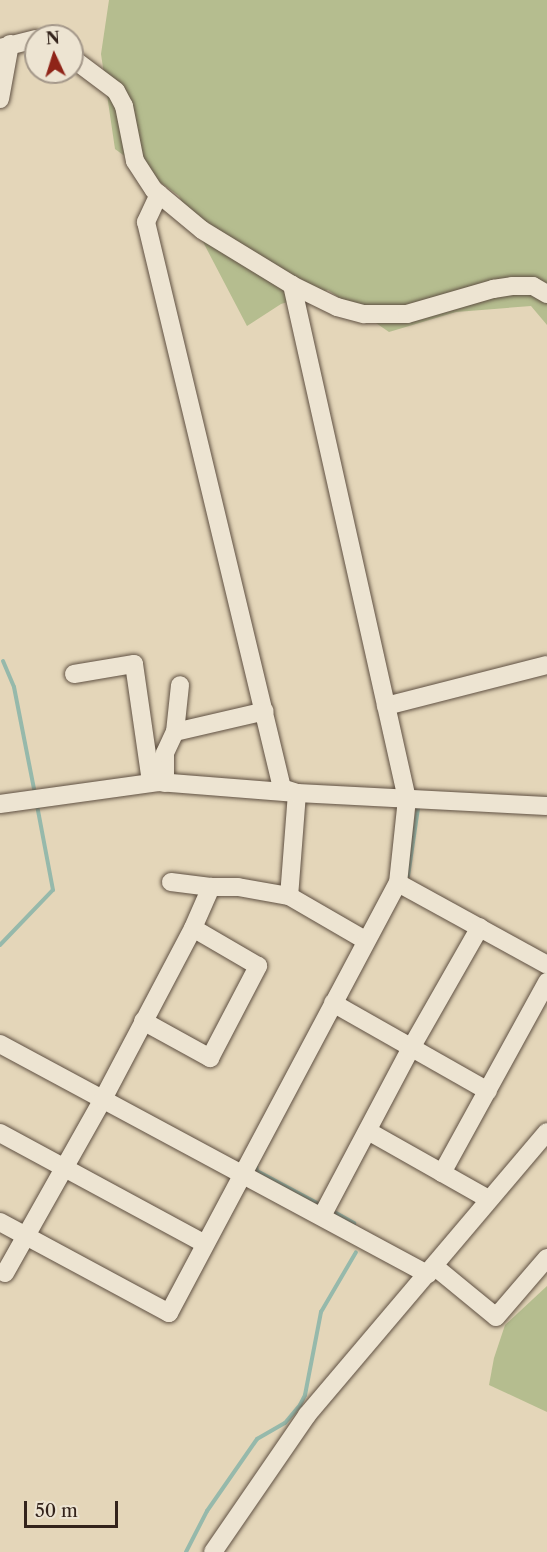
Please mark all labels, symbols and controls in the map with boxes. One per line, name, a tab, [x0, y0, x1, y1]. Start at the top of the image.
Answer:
north arrow	[24, 24, 84, 84]
text: N	[45, 28, 61, 48]
scale bar	[27, 1489, 122, 1527]
text: 50 m	[35, 1500, 78, 1522]

